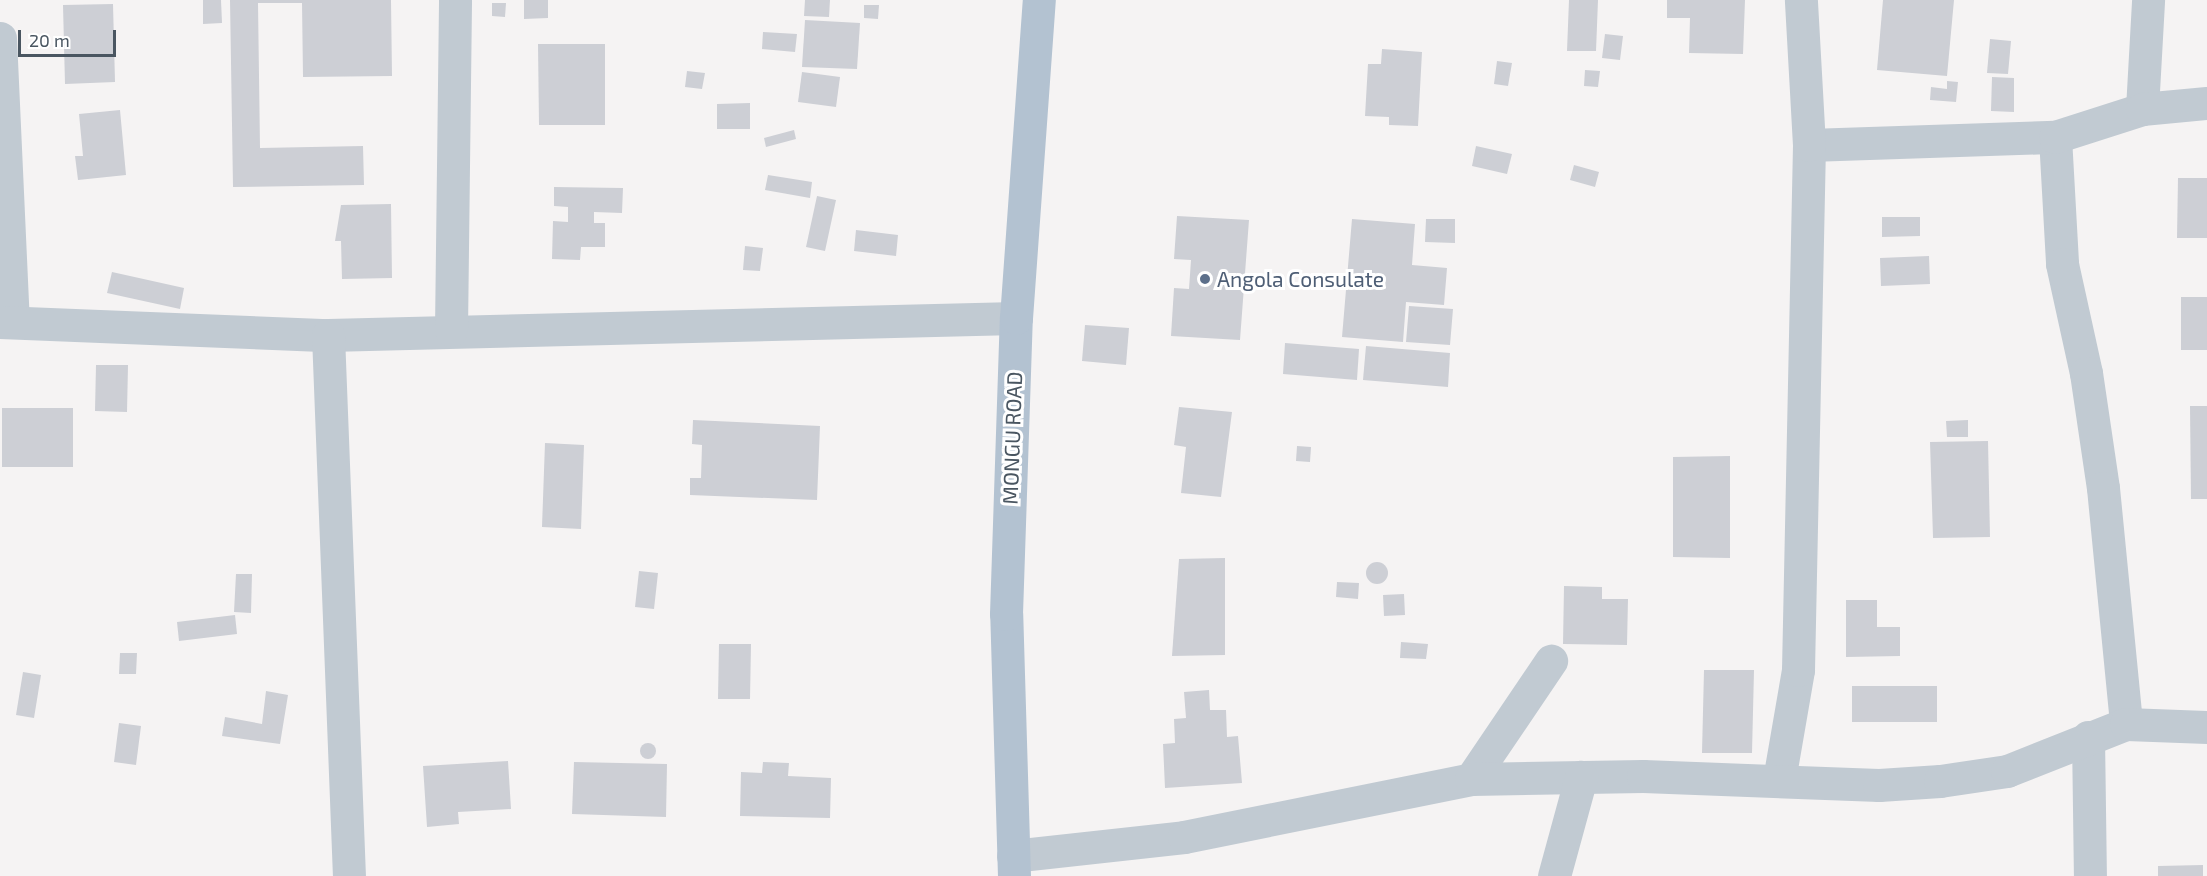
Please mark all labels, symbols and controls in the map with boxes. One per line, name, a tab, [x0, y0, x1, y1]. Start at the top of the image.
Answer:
scale bar	[21, 18, 118, 56]
text: 20 m	[29, 29, 70, 51]
place label: Angola Consulate	[1217, 266, 1384, 292]
marker: Angola Consulate	[1198, 272, 1212, 286]
street label: MONGU ROAD	[997, 371, 1027, 505]

